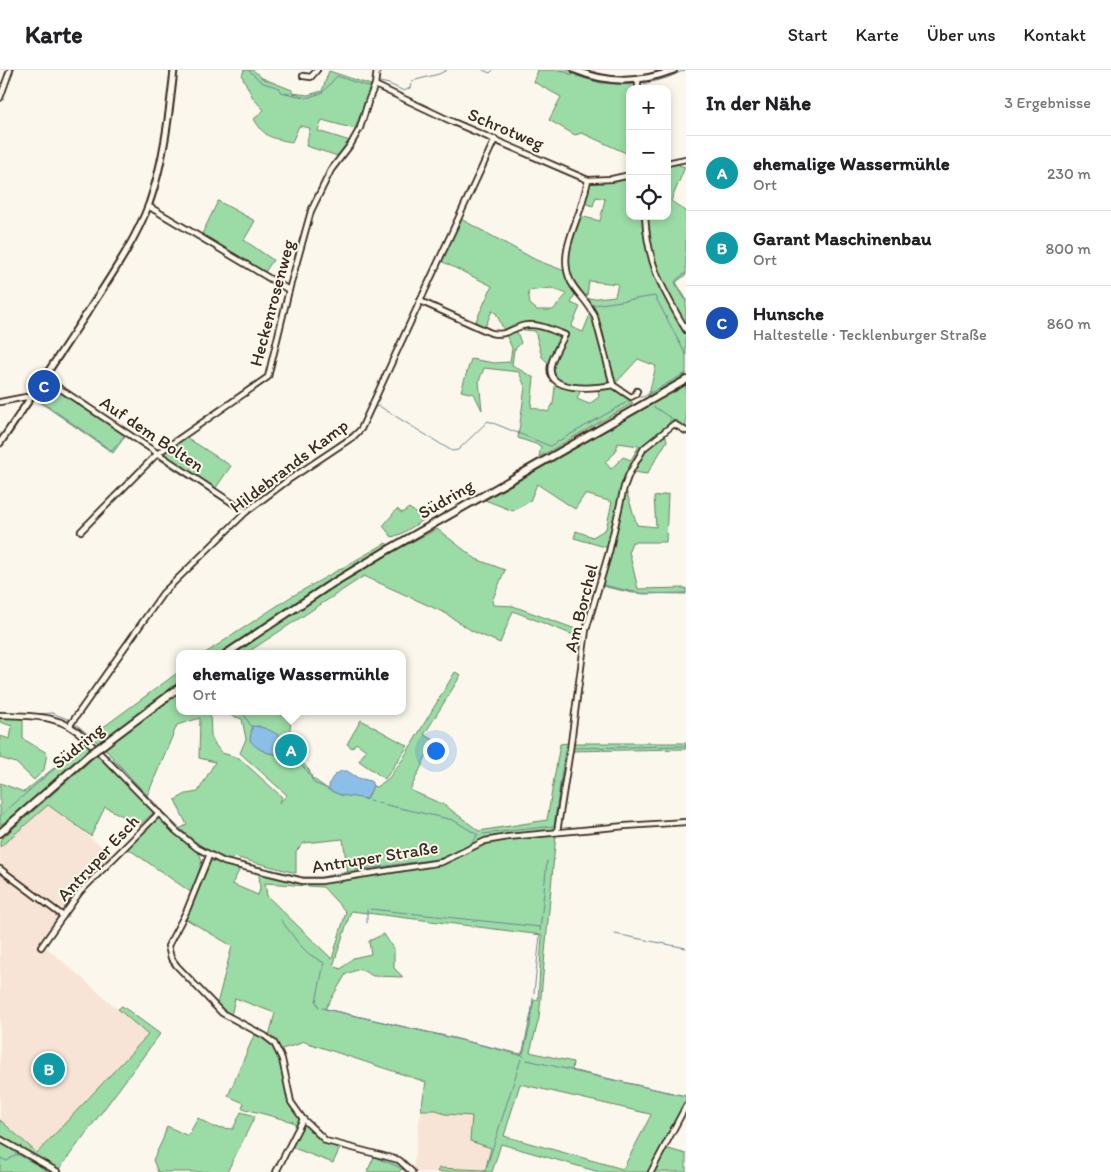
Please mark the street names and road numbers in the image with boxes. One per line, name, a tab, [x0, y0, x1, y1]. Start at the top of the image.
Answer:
street label: Schrotweg	[464, 103, 548, 155]
street label: Heckenrosenweg	[244, 236, 300, 369]
street label: Auf dem Bolten	[96, 391, 208, 477]
street label: Hildebrands Kamp	[225, 414, 353, 518]
street label: Südring	[414, 474, 479, 524]
street label: Am Borchel	[559, 562, 603, 654]
street label: Südring	[47, 718, 109, 774]
street label: Antruper Esch	[52, 810, 144, 906]
street label: Antruper Straße	[310, 836, 440, 878]

